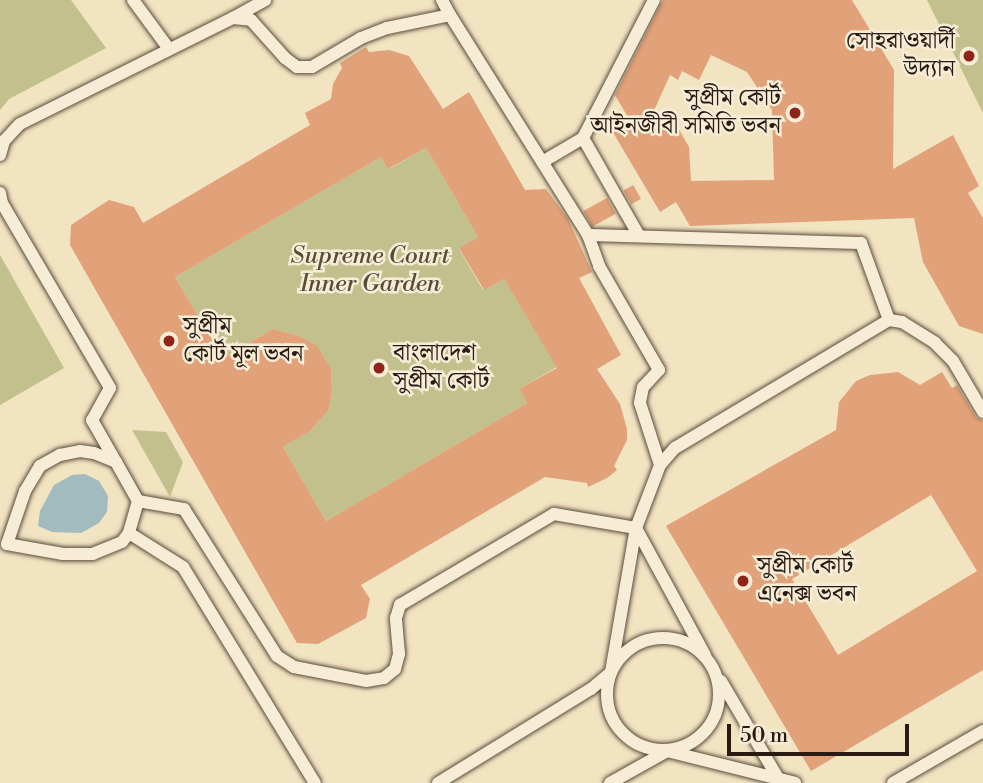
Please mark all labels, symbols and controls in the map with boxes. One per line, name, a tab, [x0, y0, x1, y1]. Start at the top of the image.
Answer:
place label: সোহরাওয়ার্দী উদ্যান	[846, 28, 955, 84]
marker: সোহরাওয়ার্দী উদ্যান	[961, 48, 977, 64]
place label: সুপ্রীম কোর্ট আইনজীবী সমিতি ভবন	[590, 85, 781, 141]
marker: সুপ্রীম কোর্ট আইনজীবী সমিতি ভবন	[787, 105, 803, 121]
park label: Supreme Court Inner Garden	[291, 243, 449, 299]
place label: সুপ্রীম কোর্ট মূল ভবন	[183, 313, 304, 369]
marker: সুপ্রীম কোর্ট মূল ভবন	[161, 333, 177, 349]
place label: বাংলাদেশ সুপ্রীম কোর্ট	[393, 340, 489, 396]
marker: বাংলাদেশ সুপ্রীম কোর্ট	[371, 360, 387, 376]
place label: সুপ্রীম কোর্ট এনেক্স ভবন	[757, 553, 857, 609]
marker: সুপ্রীম কোর্ট এনেক্স ভবন	[735, 573, 751, 589]
scale bar	[731, 710, 913, 754]
text: 50 m	[740, 723, 788, 749]

